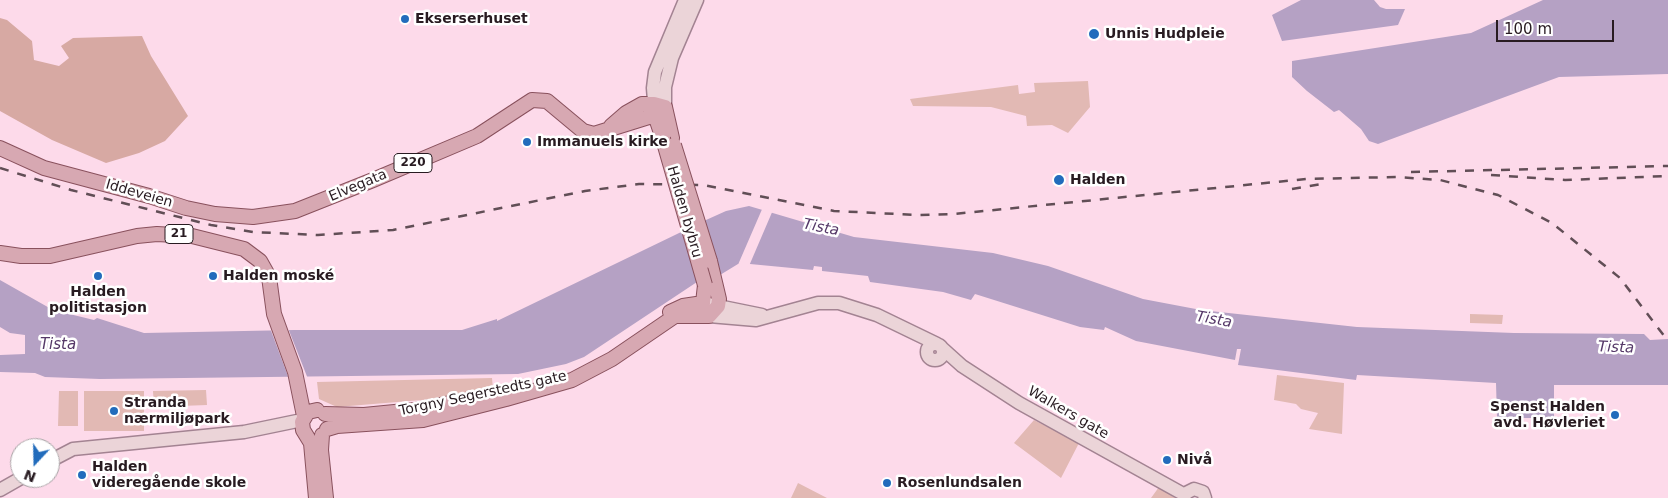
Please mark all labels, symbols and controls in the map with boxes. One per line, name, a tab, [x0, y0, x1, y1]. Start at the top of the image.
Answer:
scale bar	[1498, 10, 1616, 42]
place label: Ekserserhuset	[415, 11, 528, 27]
marker: Ekserserhuset	[399, 13, 411, 25]
text: 100 m	[1504, 20, 1552, 38]
place label: Unnis Hudpleie	[1105, 26, 1225, 42]
marker: Unnis Hudpleie	[1087, 27, 1101, 41]
place label: Immanuels kirke	[537, 134, 668, 150]
marker: Immanuels kirke	[521, 136, 533, 148]
road number: 220	[394, 154, 432, 172]
street label: Halden bybru	[663, 164, 705, 260]
street label: Elvegata	[327, 166, 389, 206]
place label: Halden	[1070, 172, 1125, 188]
marker: Halden	[1052, 173, 1066, 187]
street label: Iddeveien	[104, 176, 174, 212]
water label: Tista	[802, 216, 840, 240]
road number: 21	[165, 224, 193, 243]
place label: Halden moské	[223, 268, 334, 284]
marker: Halden politistasjon	[92, 270, 104, 282]
marker: Halden moské	[207, 270, 219, 282]
place label: Halden politistasjon	[49, 284, 147, 316]
water label: Tista	[1195, 308, 1233, 332]
water label: Tista	[40, 336, 76, 354]
water label: Tista	[1598, 338, 1634, 358]
street label: Torgny Segerstedts gate	[398, 368, 568, 420]
street label: Walkers gate	[1025, 383, 1111, 443]
place label: Stranda nærmiljøpark	[124, 395, 230, 428]
place label: Spenst Halden avd. Høvleriet	[1490, 399, 1605, 432]
marker: Stranda nærmiljøpark	[108, 405, 120, 417]
marker: Spenst Halden avd. Høvleriet	[1609, 409, 1621, 421]
north arrow	[10, 438, 60, 488]
place label: Nivå	[1177, 452, 1212, 468]
marker: Nivå	[1161, 454, 1173, 466]
place label: Halden videregående skole	[92, 459, 246, 492]
text: N	[22, 467, 38, 486]
marker: Halden videregående skole	[76, 469, 88, 481]
place label: Rosenlundsalen	[897, 475, 1022, 491]
marker: Rosenlundsalen	[881, 477, 893, 489]

